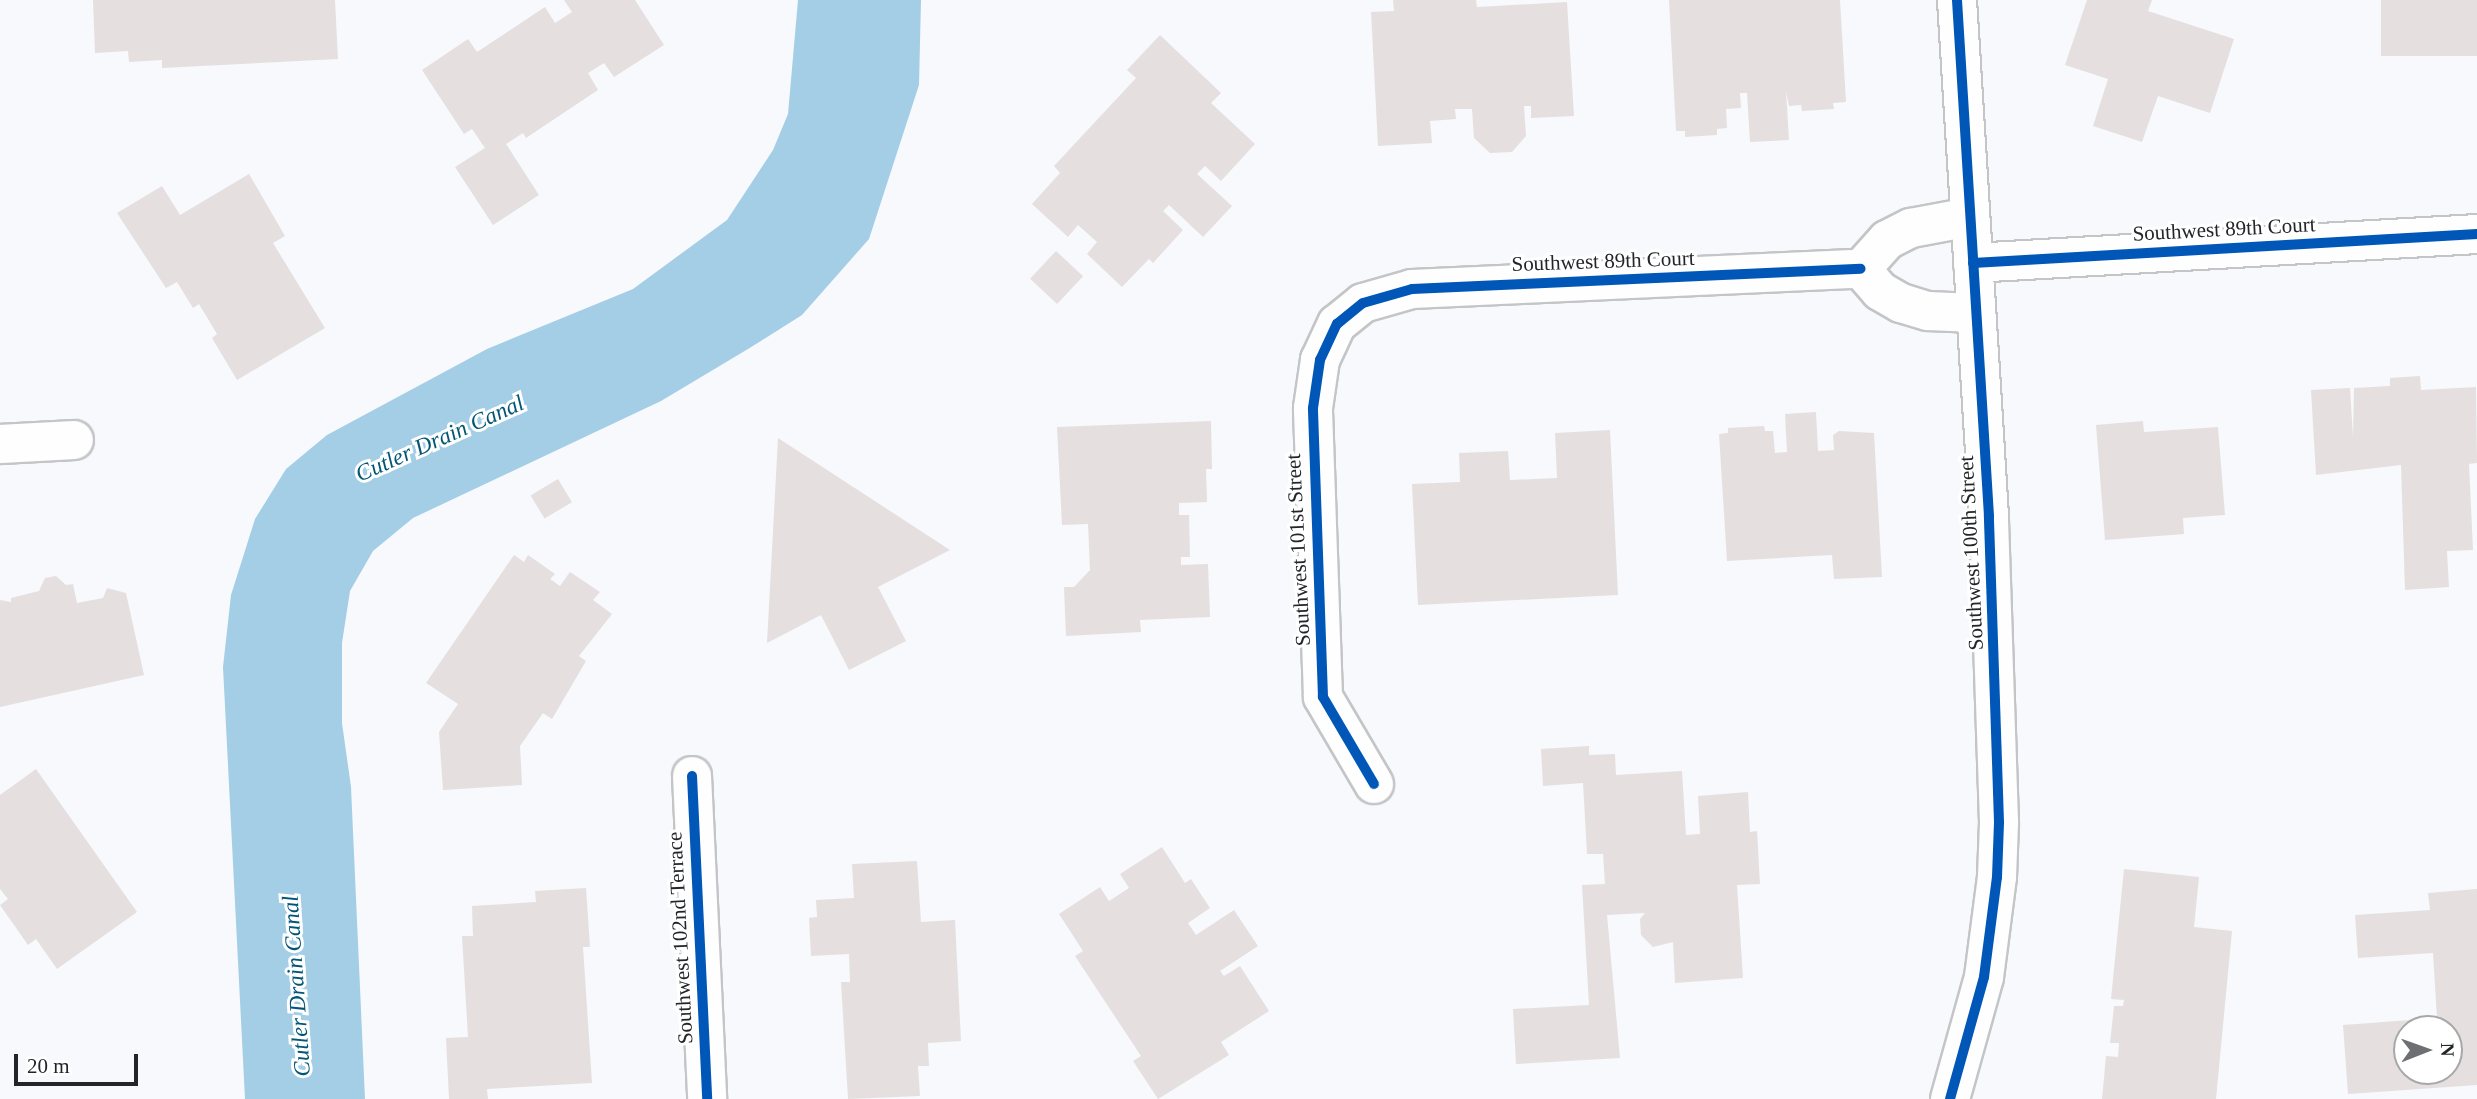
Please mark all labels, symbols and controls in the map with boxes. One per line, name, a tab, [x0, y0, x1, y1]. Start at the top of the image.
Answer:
street label: Southwest 89th Court	[2132, 212, 2316, 246]
street label: Southwest 89th Court	[1511, 245, 1695, 277]
water label: Cutler Drain Canal	[352, 389, 528, 489]
street label: Southwest 101st Street	[1280, 453, 1316, 647]
street label: Southwest 100th Street	[1953, 455, 1989, 651]
street label: Southwest 102nd Terrace	[662, 831, 698, 1045]
water label: Cutler Drain Canal	[277, 895, 317, 1077]
north arrow	[2393, 1015, 2463, 1085]
scale bar	[18, 1040, 142, 1084]
text: N	[2437, 1043, 2458, 1057]
text: 20 m	[27, 1054, 70, 1078]

